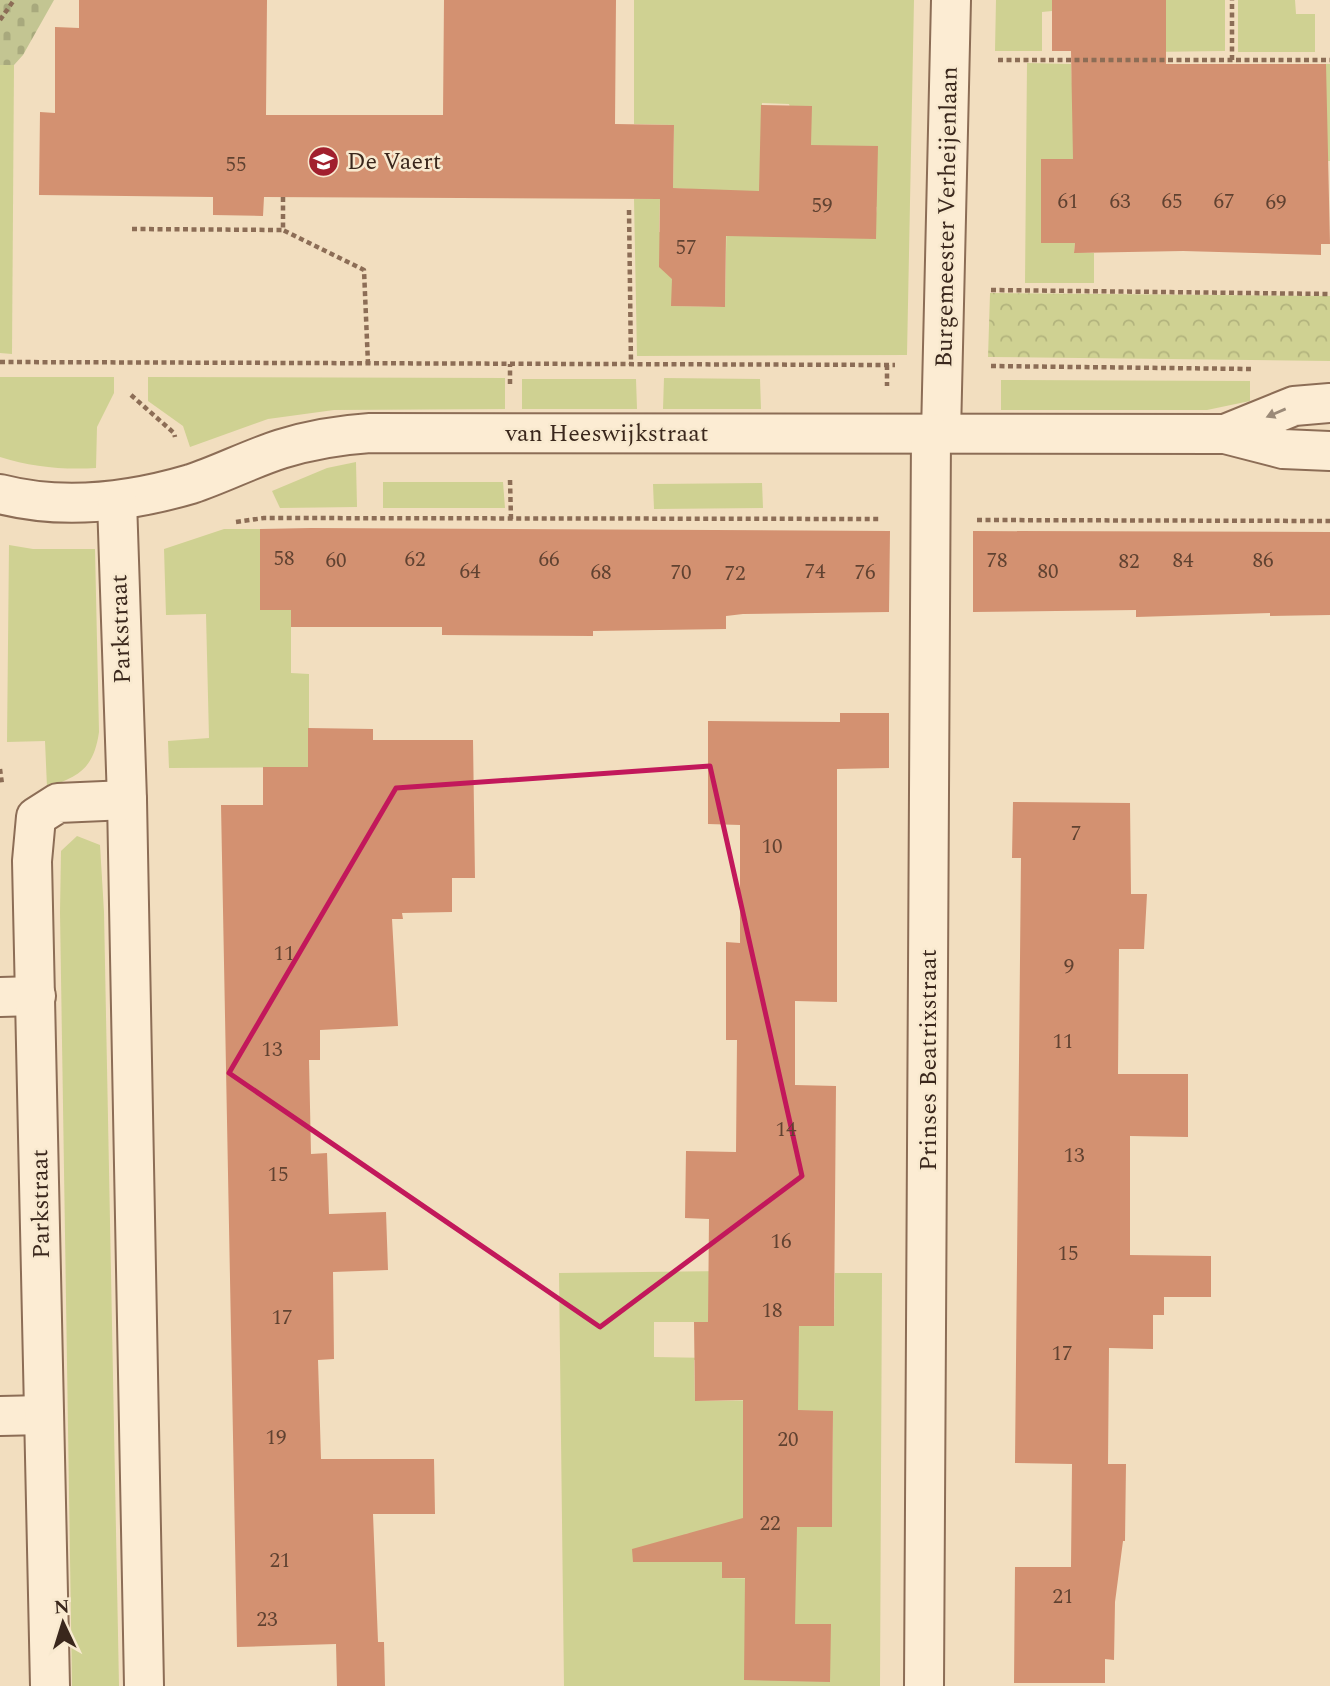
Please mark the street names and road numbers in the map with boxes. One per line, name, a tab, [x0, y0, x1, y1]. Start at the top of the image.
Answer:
street label: Burgemeester Verheijenlaan	[926, 66, 968, 368]
street label: van Heeswijkstraat	[505, 416, 708, 452]
street label: Parkstraat	[101, 574, 141, 684]
street label: Prinses Beatrixstraat	[911, 949, 947, 1171]
street label: Parkstraat	[22, 1149, 60, 1259]

